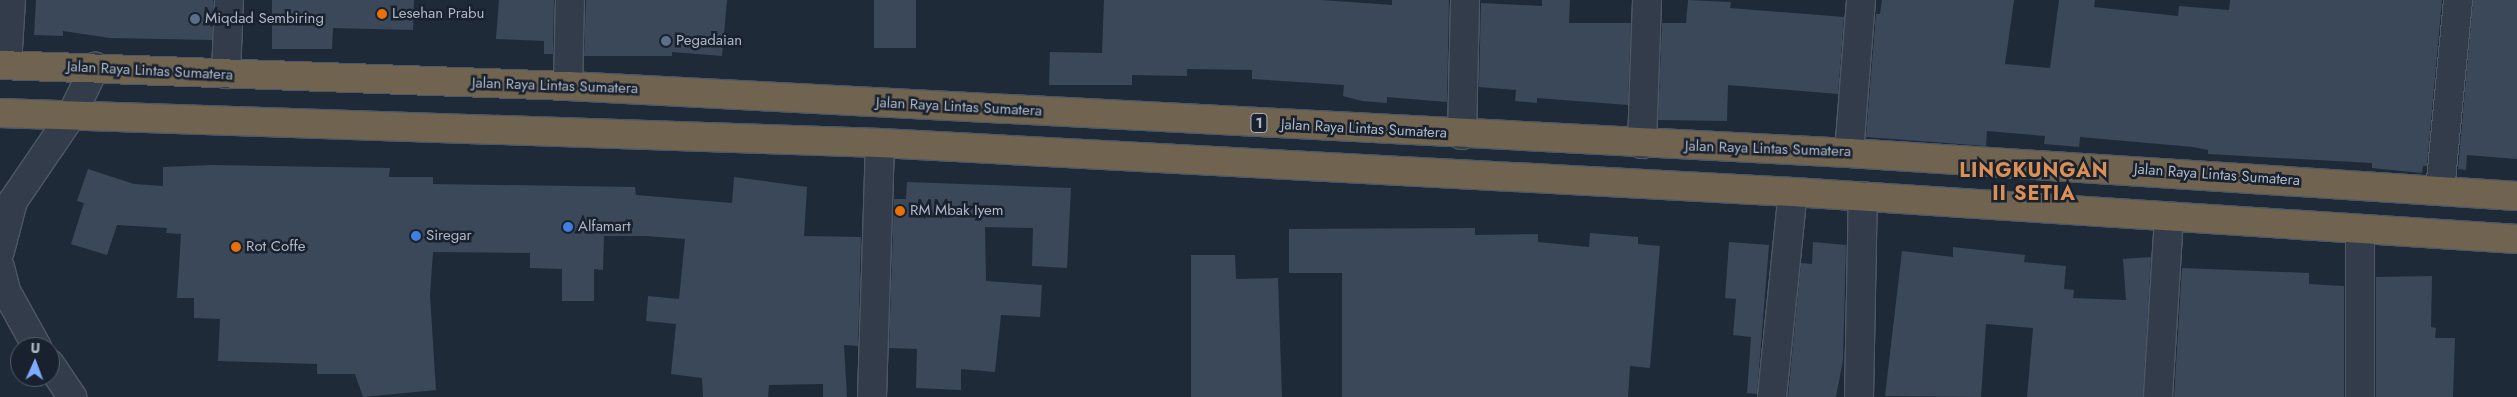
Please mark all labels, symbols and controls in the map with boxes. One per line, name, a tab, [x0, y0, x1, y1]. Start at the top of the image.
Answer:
place label: Lesehan Prabu	[392, 5, 484, 23]
marker: Lesehan Prabu	[376, 8, 388, 20]
place label: Miqdad Sembiring	[205, 10, 324, 28]
marker: Miqdad Sembiring	[189, 13, 201, 25]
place label: Pegadaian	[676, 32, 742, 50]
marker: Pegadaian	[660, 35, 672, 47]
street label: Jalan Raya Lintas Sumatera	[66, 58, 234, 84]
street label: Jalan Raya Lintas Sumatera	[472, 74, 638, 98]
street label: Jalan Raya Lintas Sumatera	[875, 94, 1043, 120]
road number: 1	[1250, 112, 1268, 134]
street label: Jalan Raya Lintas Sumatera	[1280, 116, 1448, 142]
street label: Jalan Raya Lintas Sumatera	[1685, 137, 1851, 161]
district label: LINGKUNGAN II SETIA	[1958, 159, 2110, 206]
street label: Jalan Raya Lintas Sumatera	[2133, 160, 2301, 190]
place label: RM Mbak Iyem	[910, 202, 1004, 220]
marker: RM Mbak Iyem	[894, 205, 906, 217]
place label: Alfamart	[578, 218, 631, 236]
marker: Alfamart	[562, 221, 574, 233]
place label: Siregar	[426, 227, 472, 245]
marker: Siregar	[410, 230, 422, 242]
place label: Rot Coffe	[246, 238, 305, 256]
marker: Rot Coffe	[230, 241, 242, 253]
north arrow	[10, 337, 60, 387]
text: U	[30, 338, 41, 358]

